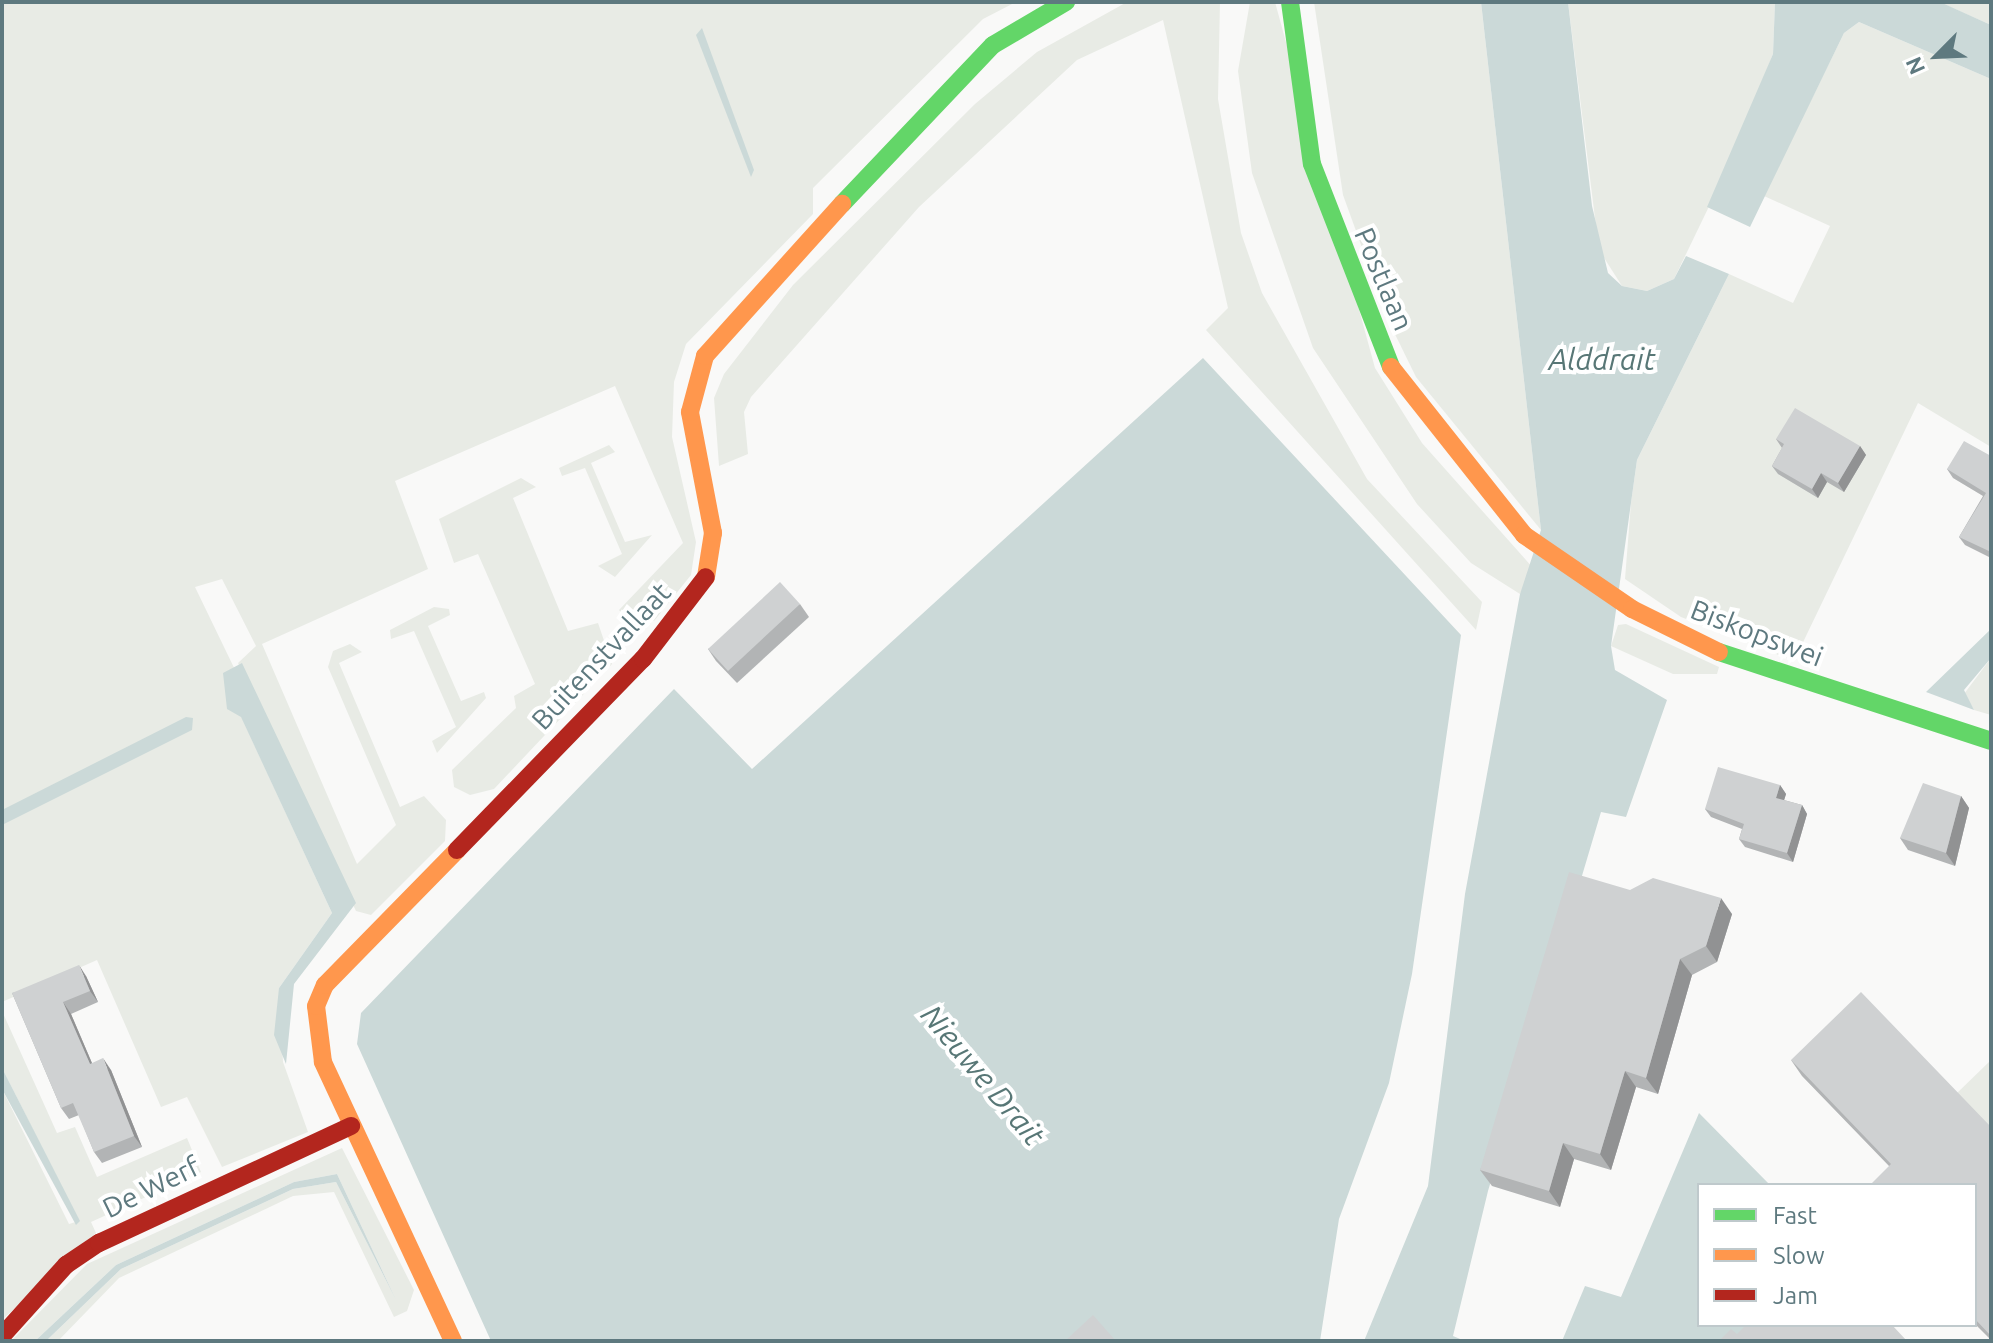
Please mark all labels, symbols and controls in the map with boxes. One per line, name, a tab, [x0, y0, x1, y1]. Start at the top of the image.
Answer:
north arrow	[1897, 16, 1977, 96]
text: N	[1900, 53, 1929, 79]
street label: Postlaan	[1347, 223, 1421, 335]
water label: Alddrait	[1548, 341, 1656, 377]
street label: Buitenstvallaat	[524, 576, 678, 736]
street label: Biskopswei	[1686, 592, 1828, 674]
water label: Nieuwe Drait	[914, 997, 1052, 1153]
street label: De Werf	[97, 1149, 205, 1225]
legend	[1697, 1183, 1977, 1327]
text: Fast	[1773, 1202, 1817, 1229]
text: Slow	[1773, 1242, 1825, 1269]
text: Jam	[1773, 1282, 1818, 1309]

